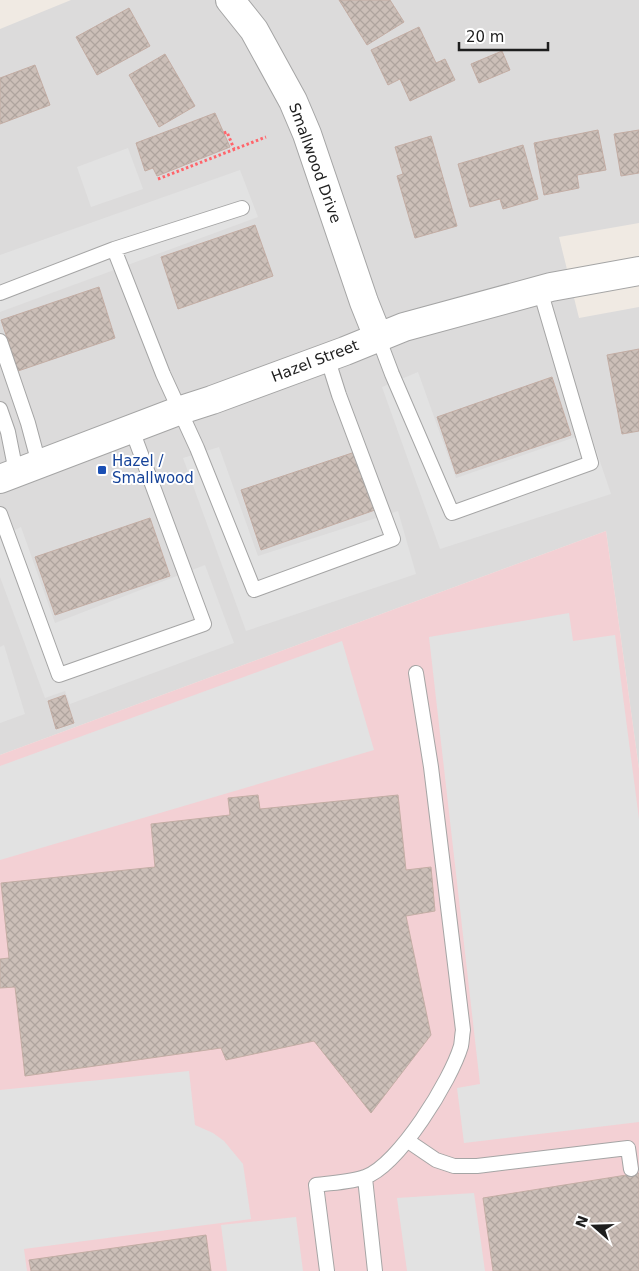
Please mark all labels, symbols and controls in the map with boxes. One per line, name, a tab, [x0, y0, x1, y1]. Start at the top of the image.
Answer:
scale bar	[459, 20, 548, 52]
text: 20 m	[466, 28, 504, 46]
street label: Smallwood Drive	[285, 100, 345, 226]
street label: Hazel Street	[269, 336, 361, 386]
place label: Hazel / Smallwood	[112, 452, 194, 487]
marker: Hazel / Smallwood	[96, 464, 108, 476]
north arrow	[569, 1201, 619, 1251]
text: N	[572, 1213, 591, 1230]

